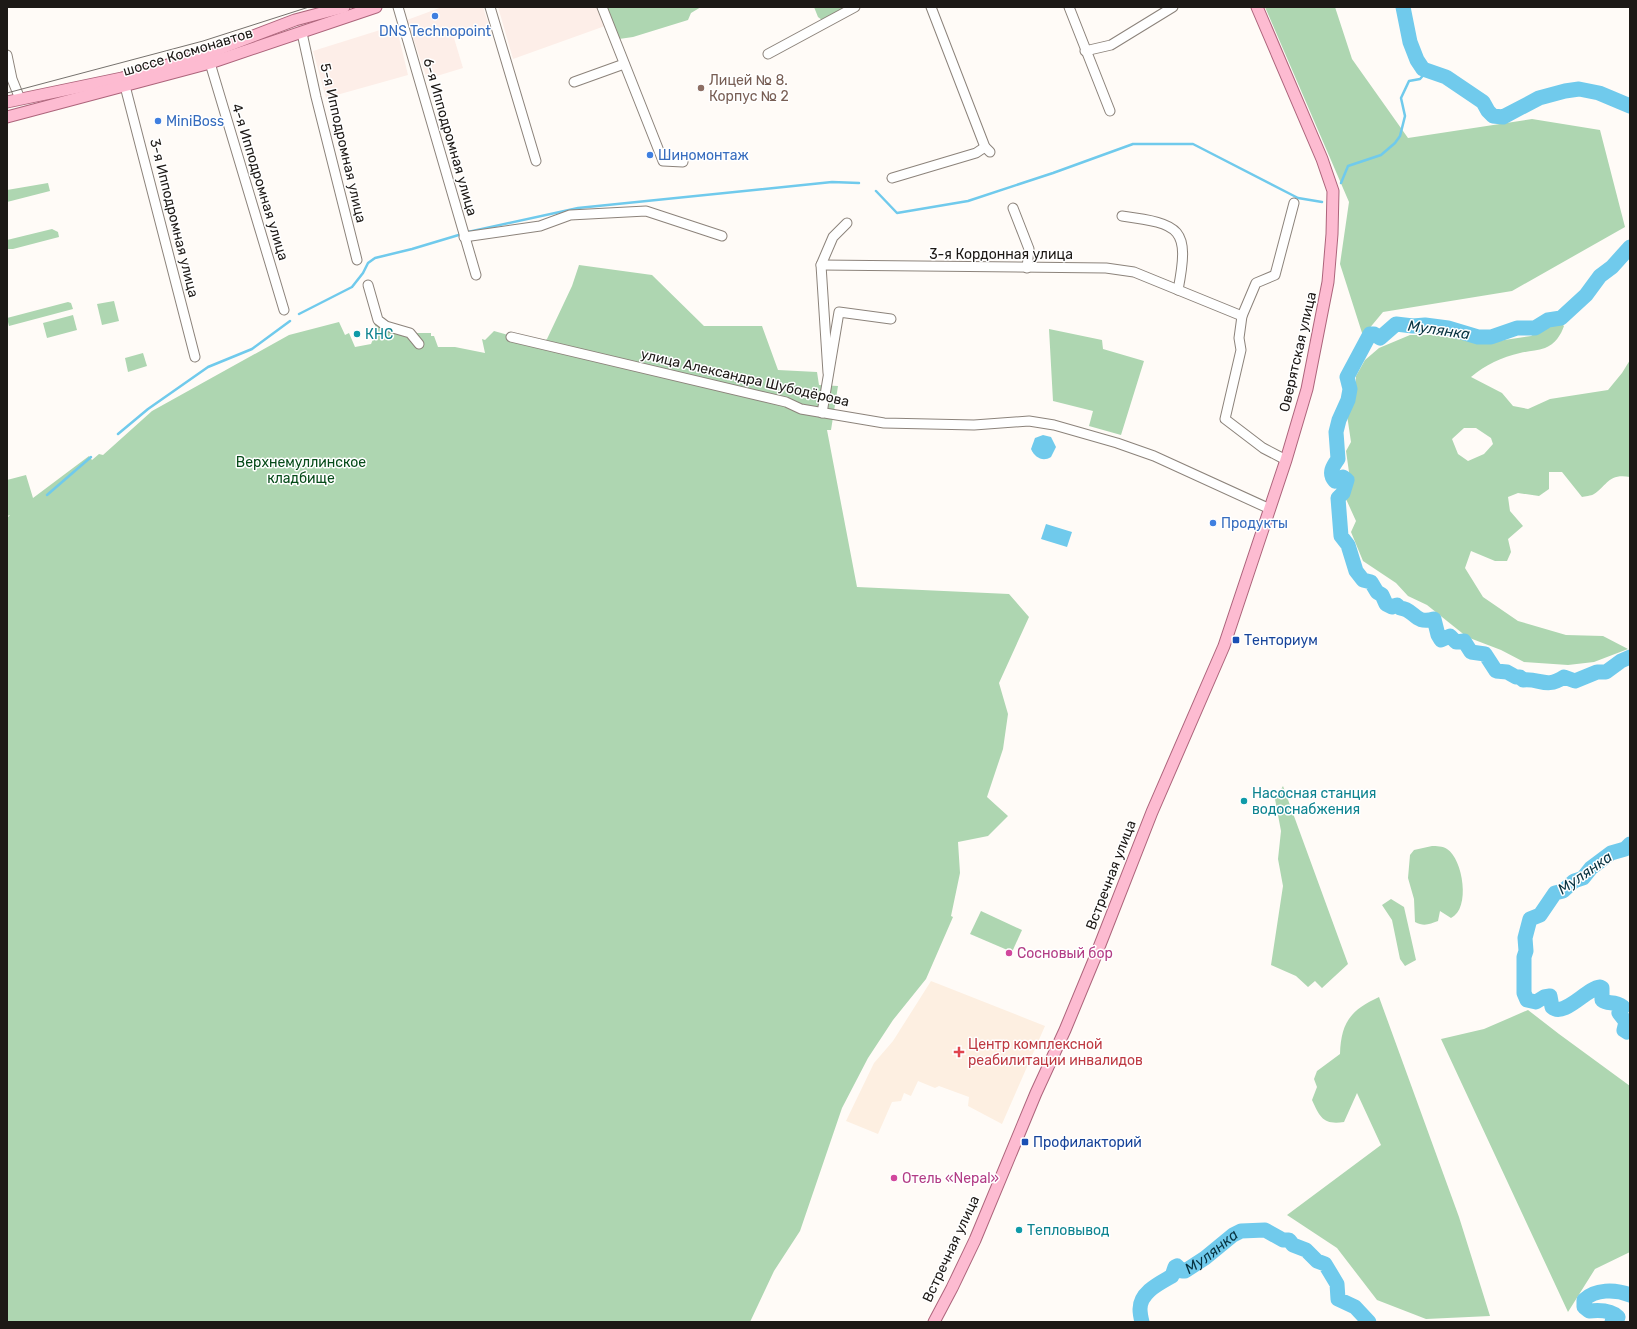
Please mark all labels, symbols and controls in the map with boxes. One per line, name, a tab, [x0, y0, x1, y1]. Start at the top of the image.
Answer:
marker: DNS Technopoint	[430, 11, 440, 21]
place label: DNS Technopoint	[379, 23, 492, 40]
street label: шоссе Космонавтов	[121, 24, 255, 80]
street label: 6-я Ипподромная улица	[419, 56, 481, 218]
street label: 5-я Ипподромная улица	[316, 62, 370, 224]
place label: Лицей № 8. Корпус № 2	[709, 72, 789, 105]
marker: Лицей № 8. Корпус № 2	[696, 83, 706, 93]
street label: 4-я Ипподромная улица	[228, 101, 292, 263]
place label: MiniBoss	[166, 113, 224, 130]
marker: MiniBoss	[153, 116, 163, 126]
street label: 3-я Ипподромная улица	[146, 137, 202, 299]
place label: Шиномонтаж	[658, 147, 749, 164]
marker: Шиномонтаж	[645, 150, 655, 160]
street label: 3-я Кордонная улица	[929, 246, 1073, 263]
street label: Оверятская улица	[1276, 290, 1320, 414]
water label: Мулянка	[1407, 317, 1471, 343]
place label: КНС	[365, 326, 393, 343]
marker: КНС	[352, 329, 362, 339]
street label: улица Александра Шубодёрова	[639, 346, 851, 410]
park label: Верхнемуллинское кладбище	[236, 454, 366, 487]
place label: Пpoдукты	[1221, 515, 1288, 532]
marker: Пpoдукты	[1208, 518, 1218, 528]
place label: Тенториум	[1244, 632, 1318, 649]
marker: Тенториум	[1231, 635, 1241, 645]
place label: Насосная станция водоснабжения	[1252, 785, 1377, 818]
marker: Насосная станция водоснабжения	[1239, 796, 1249, 806]
street label: Встречная улица	[1082, 818, 1140, 932]
water label: Мулянка	[1554, 848, 1616, 898]
place label: Сосновый бор	[1017, 945, 1113, 962]
marker: Сосновый бор	[1004, 948, 1014, 958]
place label: Центр комплексной реабилитации инвалидов	[968, 1036, 1143, 1069]
marker: Центр комплексной реабилитации инвалидов	[953, 1046, 965, 1058]
place label: Профилакторий	[1033, 1134, 1142, 1151]
marker: Профилакторий	[1020, 1137, 1030, 1147]
place label: Отель «Nepal»	[902, 1170, 999, 1187]
marker: Отель «Nepal»	[889, 1173, 899, 1183]
street label: Встречная улица	[919, 1193, 983, 1305]
place label: Тепловывод	[1027, 1222, 1109, 1239]
marker: Тепловывод	[1014, 1225, 1024, 1235]
water label: Мулянка	[1181, 1225, 1242, 1278]

